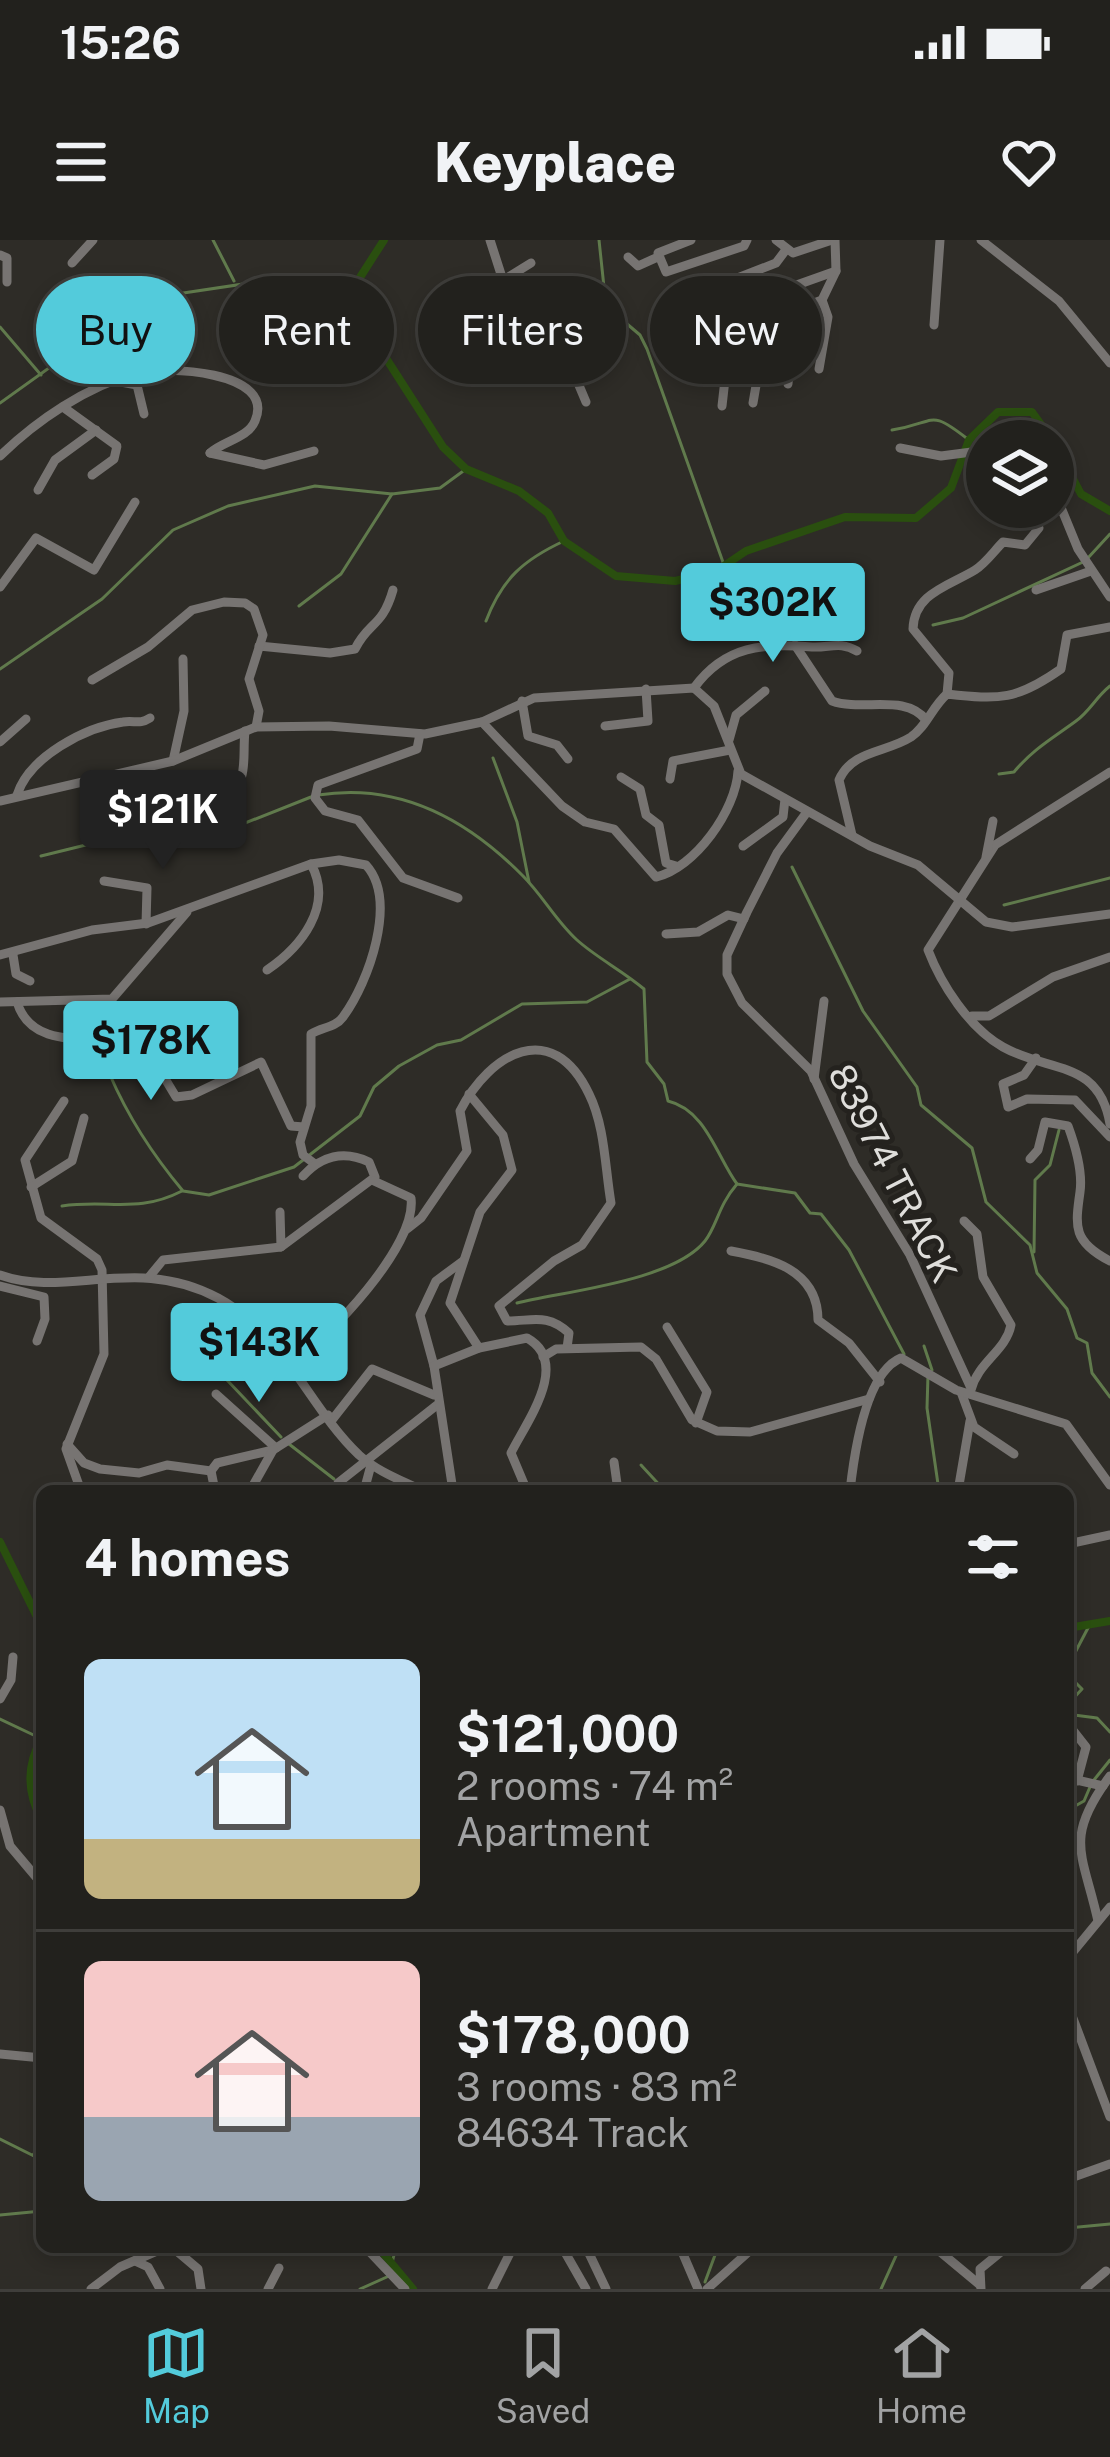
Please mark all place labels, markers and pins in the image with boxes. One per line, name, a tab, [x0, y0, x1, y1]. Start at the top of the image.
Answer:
pin: $302K	[689, 563, 857, 665]
pin: $121K	[79, 770, 247, 872]
pin: $178K	[67, 1001, 235, 1103]
pin: $143K	[175, 1303, 343, 1405]

